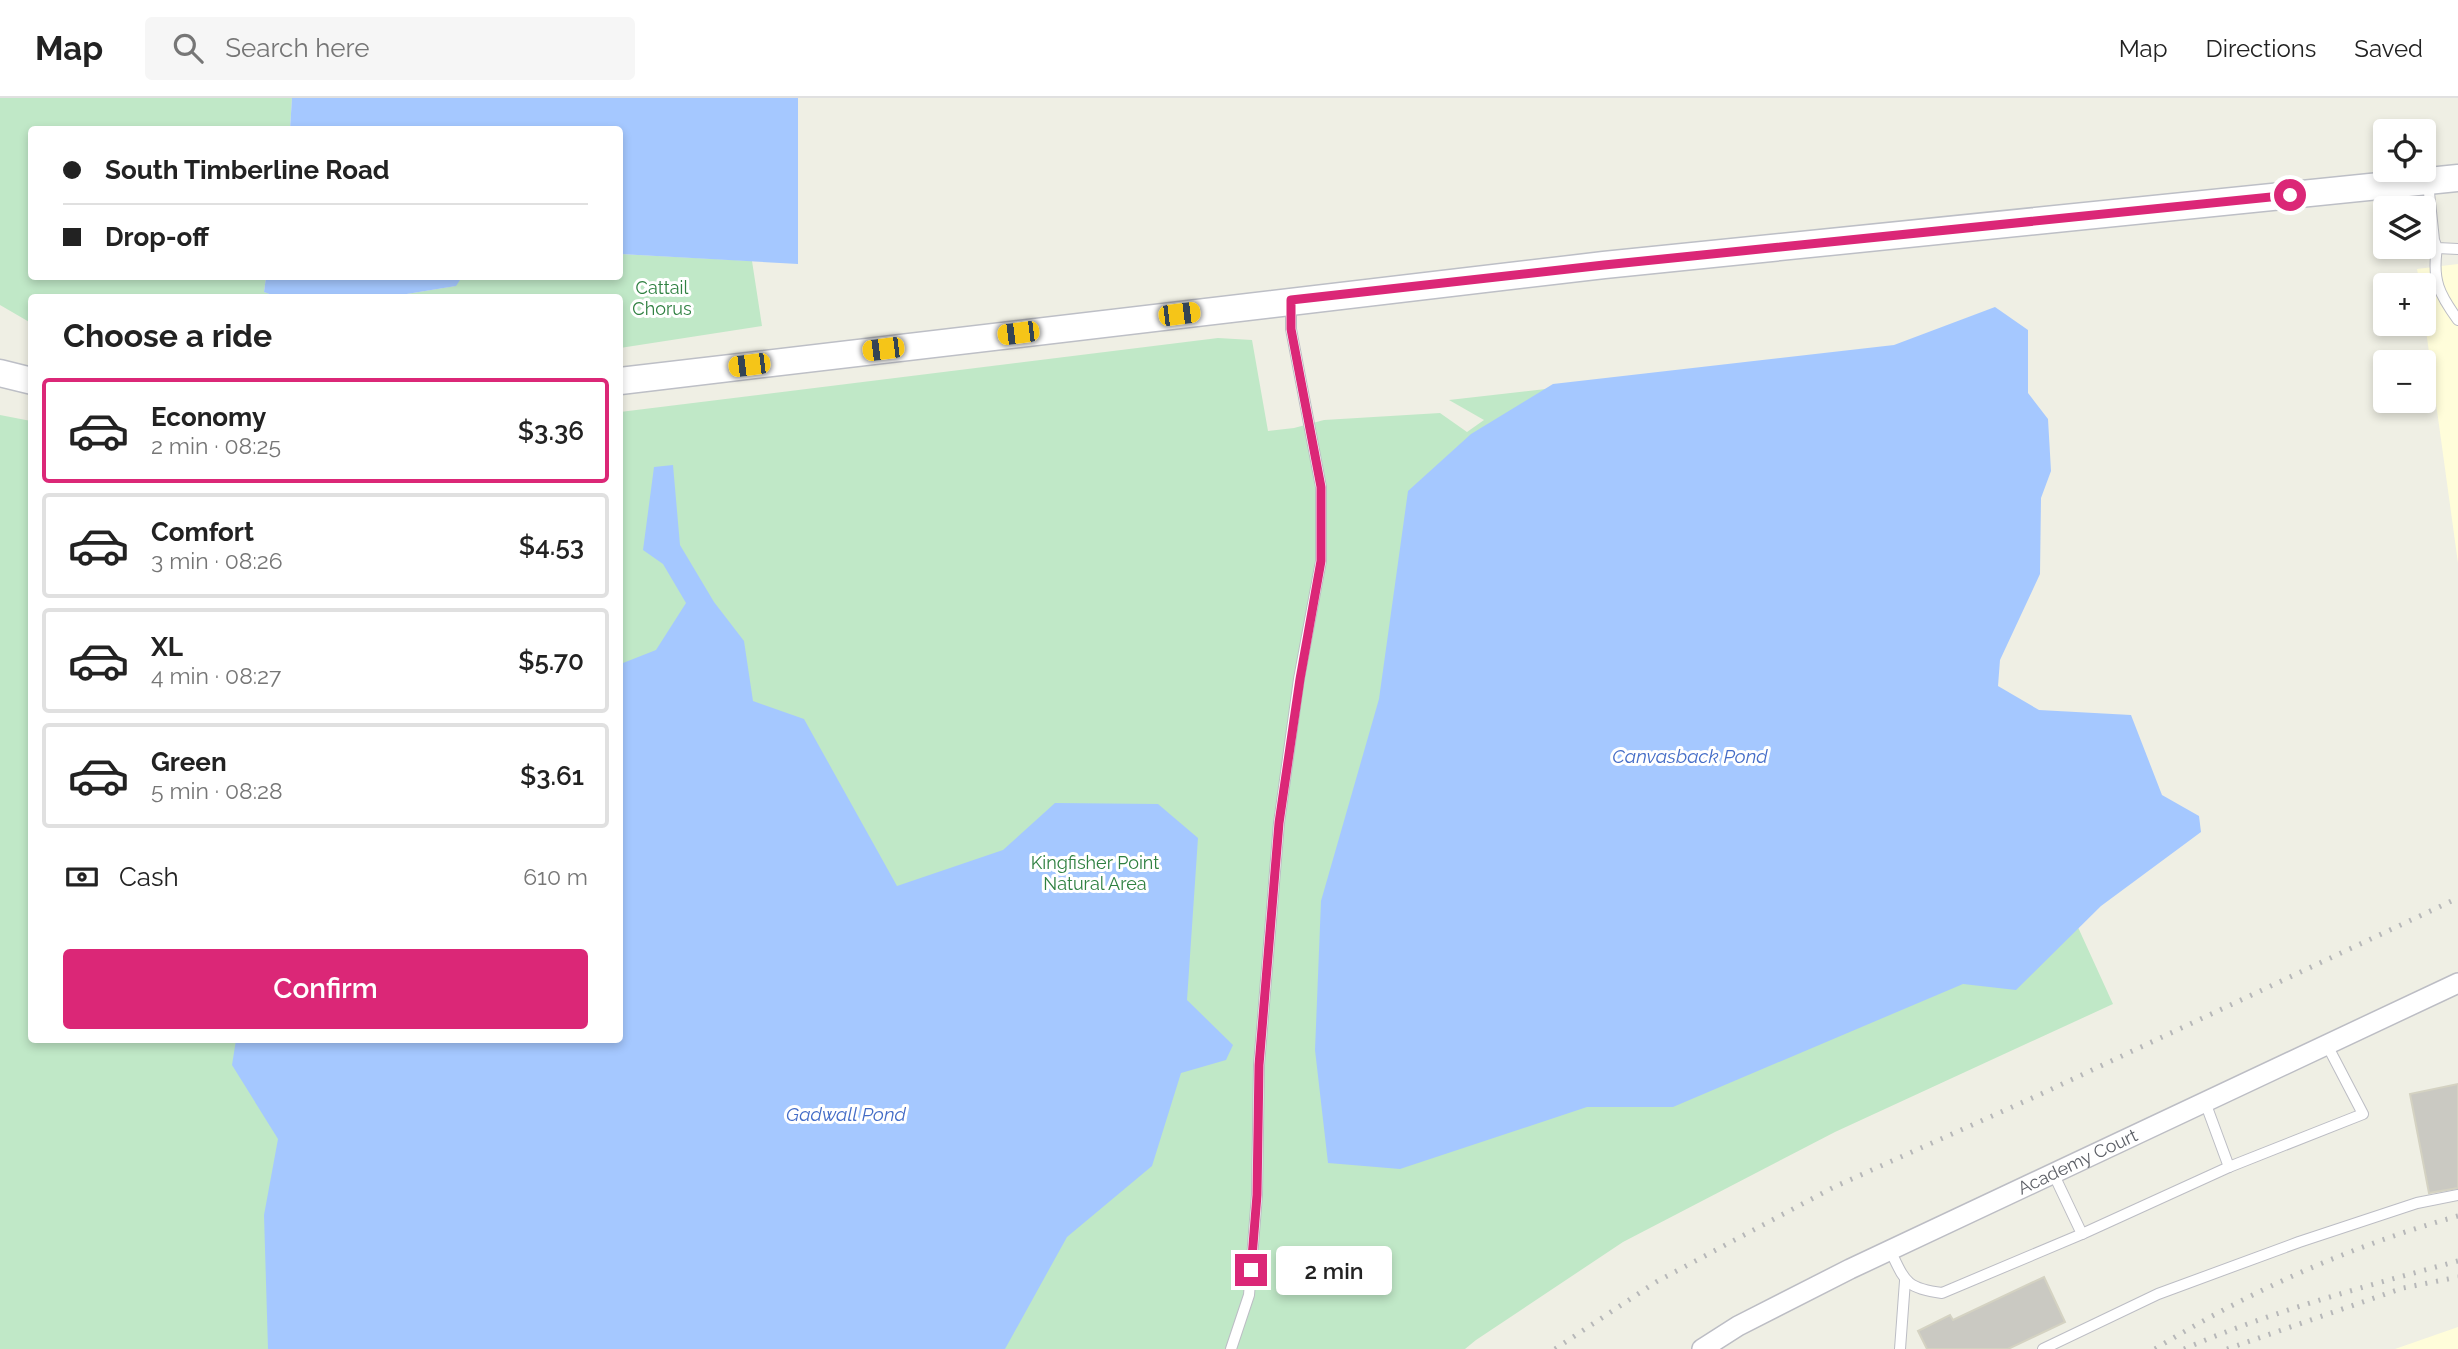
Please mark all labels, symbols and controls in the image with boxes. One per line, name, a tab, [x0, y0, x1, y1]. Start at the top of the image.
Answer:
search box	[145, 17, 635, 80]
text: Map	[35, 29, 103, 68]
icon: search	[169, 29, 207, 67]
text: Search here	[225, 33, 370, 63]
text: Map	[2119, 34, 2168, 63]
text: Directions	[2206, 34, 2316, 63]
text: Saved	[2354, 34, 2423, 63]
map controls	[2373, 119, 2436, 413]
button: locate	[2373, 119, 2436, 182]
text: South Timberline Road	[105, 155, 390, 185]
route start	[2274, 179, 2306, 211]
button: layers	[2373, 196, 2436, 259]
text: Drop-off	[105, 222, 209, 252]
button: +	[2373, 273, 2436, 336]
park label: Cattail Chorus	[632, 277, 692, 319]
car	[1157, 301, 1202, 327]
text: Choose a ride	[63, 317, 272, 354]
car	[996, 320, 1041, 346]
car	[861, 336, 906, 362]
button: −	[2373, 350, 2436, 413]
car	[727, 352, 772, 378]
icon: car	[67, 399, 130, 462]
text: Economy	[151, 402, 266, 432]
text: $3.36	[518, 416, 584, 446]
text: 2 min · 08:25	[151, 432, 281, 459]
icon: car	[67, 514, 130, 577]
text: Comfort	[151, 517, 254, 547]
text: $4.53	[519, 531, 584, 561]
text: 3 min · 08:26	[151, 547, 283, 574]
icon: car	[67, 629, 130, 692]
text: XL	[151, 632, 183, 662]
text: $5.70	[518, 646, 584, 676]
text: 4 min · 08:27	[151, 662, 281, 689]
icon: car	[67, 744, 130, 807]
water label: Canvasback Pond	[1612, 745, 1768, 767]
text: Green	[151, 747, 227, 777]
text: $3.61	[520, 761, 584, 791]
text: 5 min · 08:28	[151, 777, 283, 804]
park label: Kingfisher Point Natural Area	[1031, 852, 1159, 894]
icon: cash	[63, 858, 101, 896]
text: Cash	[119, 862, 179, 892]
text: 610 m	[523, 863, 588, 890]
button: Confirm	[63, 949, 588, 1029]
water label: Gadwall Pond	[786, 1103, 907, 1125]
street label: Academy Court	[2014, 1124, 2141, 1199]
callout: 2 min	[1276, 1246, 1391, 1294]
route end	[1235, 1254, 1267, 1286]
text: 2 min	[1305, 1257, 1363, 1284]

